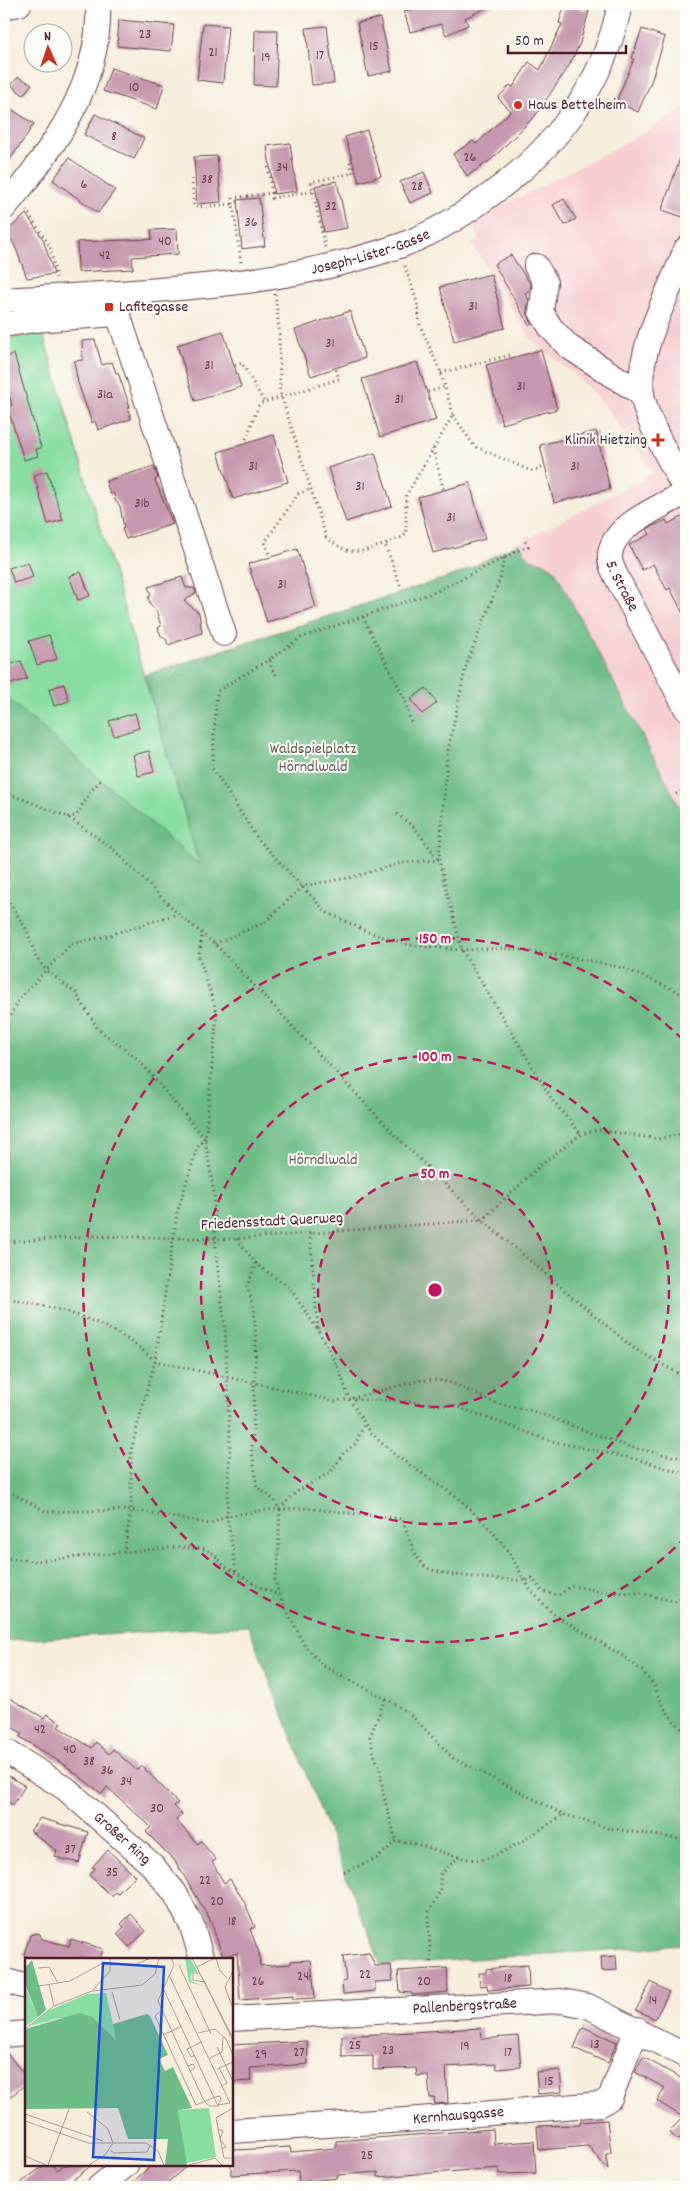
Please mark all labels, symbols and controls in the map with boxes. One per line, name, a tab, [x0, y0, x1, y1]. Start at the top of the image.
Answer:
north arrow	[22, 22, 72, 72]
scale bar	[508, 22, 625, 54]
house number: 23	[139, 25, 151, 45]
text: N	[43, 27, 51, 47]
text: 50 m	[515, 31, 544, 53]
house number: 15	[369, 37, 379, 57]
house number: 21	[208, 43, 218, 63]
house number: 17	[316, 46, 324, 66]
house number: 19	[261, 48, 271, 68]
house number: 10	[129, 78, 139, 98]
place label: Haus Bettelheim	[528, 94, 627, 117]
marker: Haus Bettelheim	[512, 99, 524, 111]
house number: 8	[111, 127, 117, 147]
house number: 26	[464, 148, 477, 168]
house number: 34	[276, 158, 288, 178]
house number: 38	[201, 170, 213, 190]
house number: 6	[81, 175, 88, 195]
house number: 28	[411, 177, 423, 197]
house number: 32	[325, 197, 337, 217]
house number: 36	[244, 213, 258, 233]
street label: Joseph-Lister-Gasse	[309, 223, 434, 281]
house number: 40	[158, 232, 172, 252]
house number: 42	[99, 246, 111, 266]
place label: Lafitegasse	[119, 296, 188, 319]
house number: 31	[468, 297, 478, 317]
marker: Lafitegasse	[103, 301, 115, 313]
house number: 31	[325, 334, 335, 354]
house number: 31	[204, 356, 214, 376]
house number: 31	[516, 377, 526, 397]
house number: 31a	[97, 385, 113, 405]
house number: 31	[394, 390, 404, 410]
place label: Klinik Hietzing	[565, 429, 647, 452]
marker: Klinik Hietzing	[651, 433, 665, 447]
house number: 31	[248, 457, 258, 477]
house number: 31	[570, 457, 580, 477]
house number: 31	[355, 477, 365, 497]
house number: 31b	[134, 494, 150, 514]
house number: 31	[446, 508, 456, 528]
street label: 5. Straße	[599, 558, 644, 616]
house number: 31	[277, 575, 287, 595]
park label: Waldspielplatz Hörndlwald	[270, 738, 356, 779]
text: 150 m	[419, 929, 451, 951]
text: 100 m	[418, 1047, 452, 1069]
park label: Hörndlwald	[288, 1149, 358, 1172]
text: 50 m	[421, 1164, 449, 1186]
street label: Friedensstadt Querweg	[200, 1207, 344, 1237]
centre of rings	[426, 1281, 444, 1299]
house number: 42	[34, 1720, 46, 1740]
house number: 40	[63, 1740, 77, 1760]
house number: 38	[83, 1752, 95, 1772]
house number: 36	[100, 1761, 114, 1781]
house number: 34	[120, 1772, 132, 1792]
house number: 30	[150, 1799, 164, 1819]
street label: Großer Ring	[88, 1806, 156, 1870]
house number: 37	[64, 1840, 76, 1860]
house number: 35	[106, 1863, 118, 1883]
house number: 22	[199, 1871, 211, 1891]
house number: 20	[210, 1892, 224, 1912]
house number: 18	[228, 1912, 237, 1932]
inset map	[25, 1958, 232, 2166]
house number: 22	[359, 1965, 371, 1985]
house number: 24	[297, 1967, 309, 1987]
house number: 18	[504, 1969, 513, 1989]
house number: 26	[252, 1972, 265, 1992]
house number: 20	[417, 1972, 431, 1992]
house number: 14	[649, 1991, 657, 2011]
street label: Pallenbergstraße	[412, 1992, 517, 2021]
house number: 13	[590, 2035, 600, 2055]
house number: 25	[349, 2036, 361, 2056]
house number: 19	[460, 2037, 470, 2057]
house number: 23	[382, 2041, 394, 2061]
house number: 27	[293, 2043, 305, 2063]
house number: 17	[504, 2043, 512, 2063]
house number: 29	[255, 2045, 267, 2065]
house number: 15	[544, 2072, 554, 2092]
street label: Kernhausgasse	[412, 2100, 505, 2131]
house number: 25	[361, 2146, 373, 2166]

